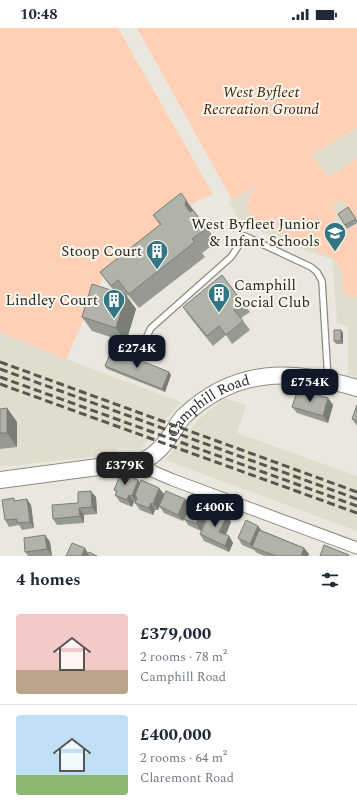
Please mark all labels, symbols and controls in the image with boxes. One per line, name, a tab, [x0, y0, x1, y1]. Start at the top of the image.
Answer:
text: 10:48	[20, 3, 58, 26]
park label: West Byfleet Recreation Ground	[203, 81, 319, 121]
place label: West Byfleet Junior & Infant Schools	[191, 213, 320, 253]
school or university icon: West Byfleet Junior & Infant Schools	[322, 220, 348, 253]
building icon: Stoop Court	[144, 238, 170, 271]
place label: Stoop Court	[61, 240, 142, 263]
place label: Camphill Social Club	[234, 274, 310, 314]
building icon: Camphill Social Club	[206, 281, 232, 314]
building icon: Lindley Court	[101, 287, 127, 320]
place label: Lindley Court	[5, 289, 98, 312]
pin: £274K	[109, 335, 165, 369]
text: £274K	[117, 338, 157, 358]
street label: Camphill Road	[161, 369, 252, 442]
pin: £754K	[282, 369, 338, 403]
text: £754K	[290, 372, 330, 392]
pin: £379K	[97, 452, 153, 486]
text: £379K	[105, 455, 145, 475]
pin: £400K	[187, 494, 243, 528]
text: £400K	[195, 497, 235, 517]
text: 4 homes	[16, 567, 81, 593]
icon: filters	[319, 569, 341, 591]
text: £379,000	[140, 621, 211, 647]
icon: home	[48, 630, 96, 678]
text: 2 rooms · 78 m²	[140, 647, 227, 667]
text: Camphill Road	[140, 667, 226, 687]
text: £400,000	[140, 722, 211, 748]
icon: home	[48, 731, 96, 779]
text: 2 rooms · 64 m²	[140, 748, 227, 768]
text: Claremont Road	[140, 768, 234, 788]

